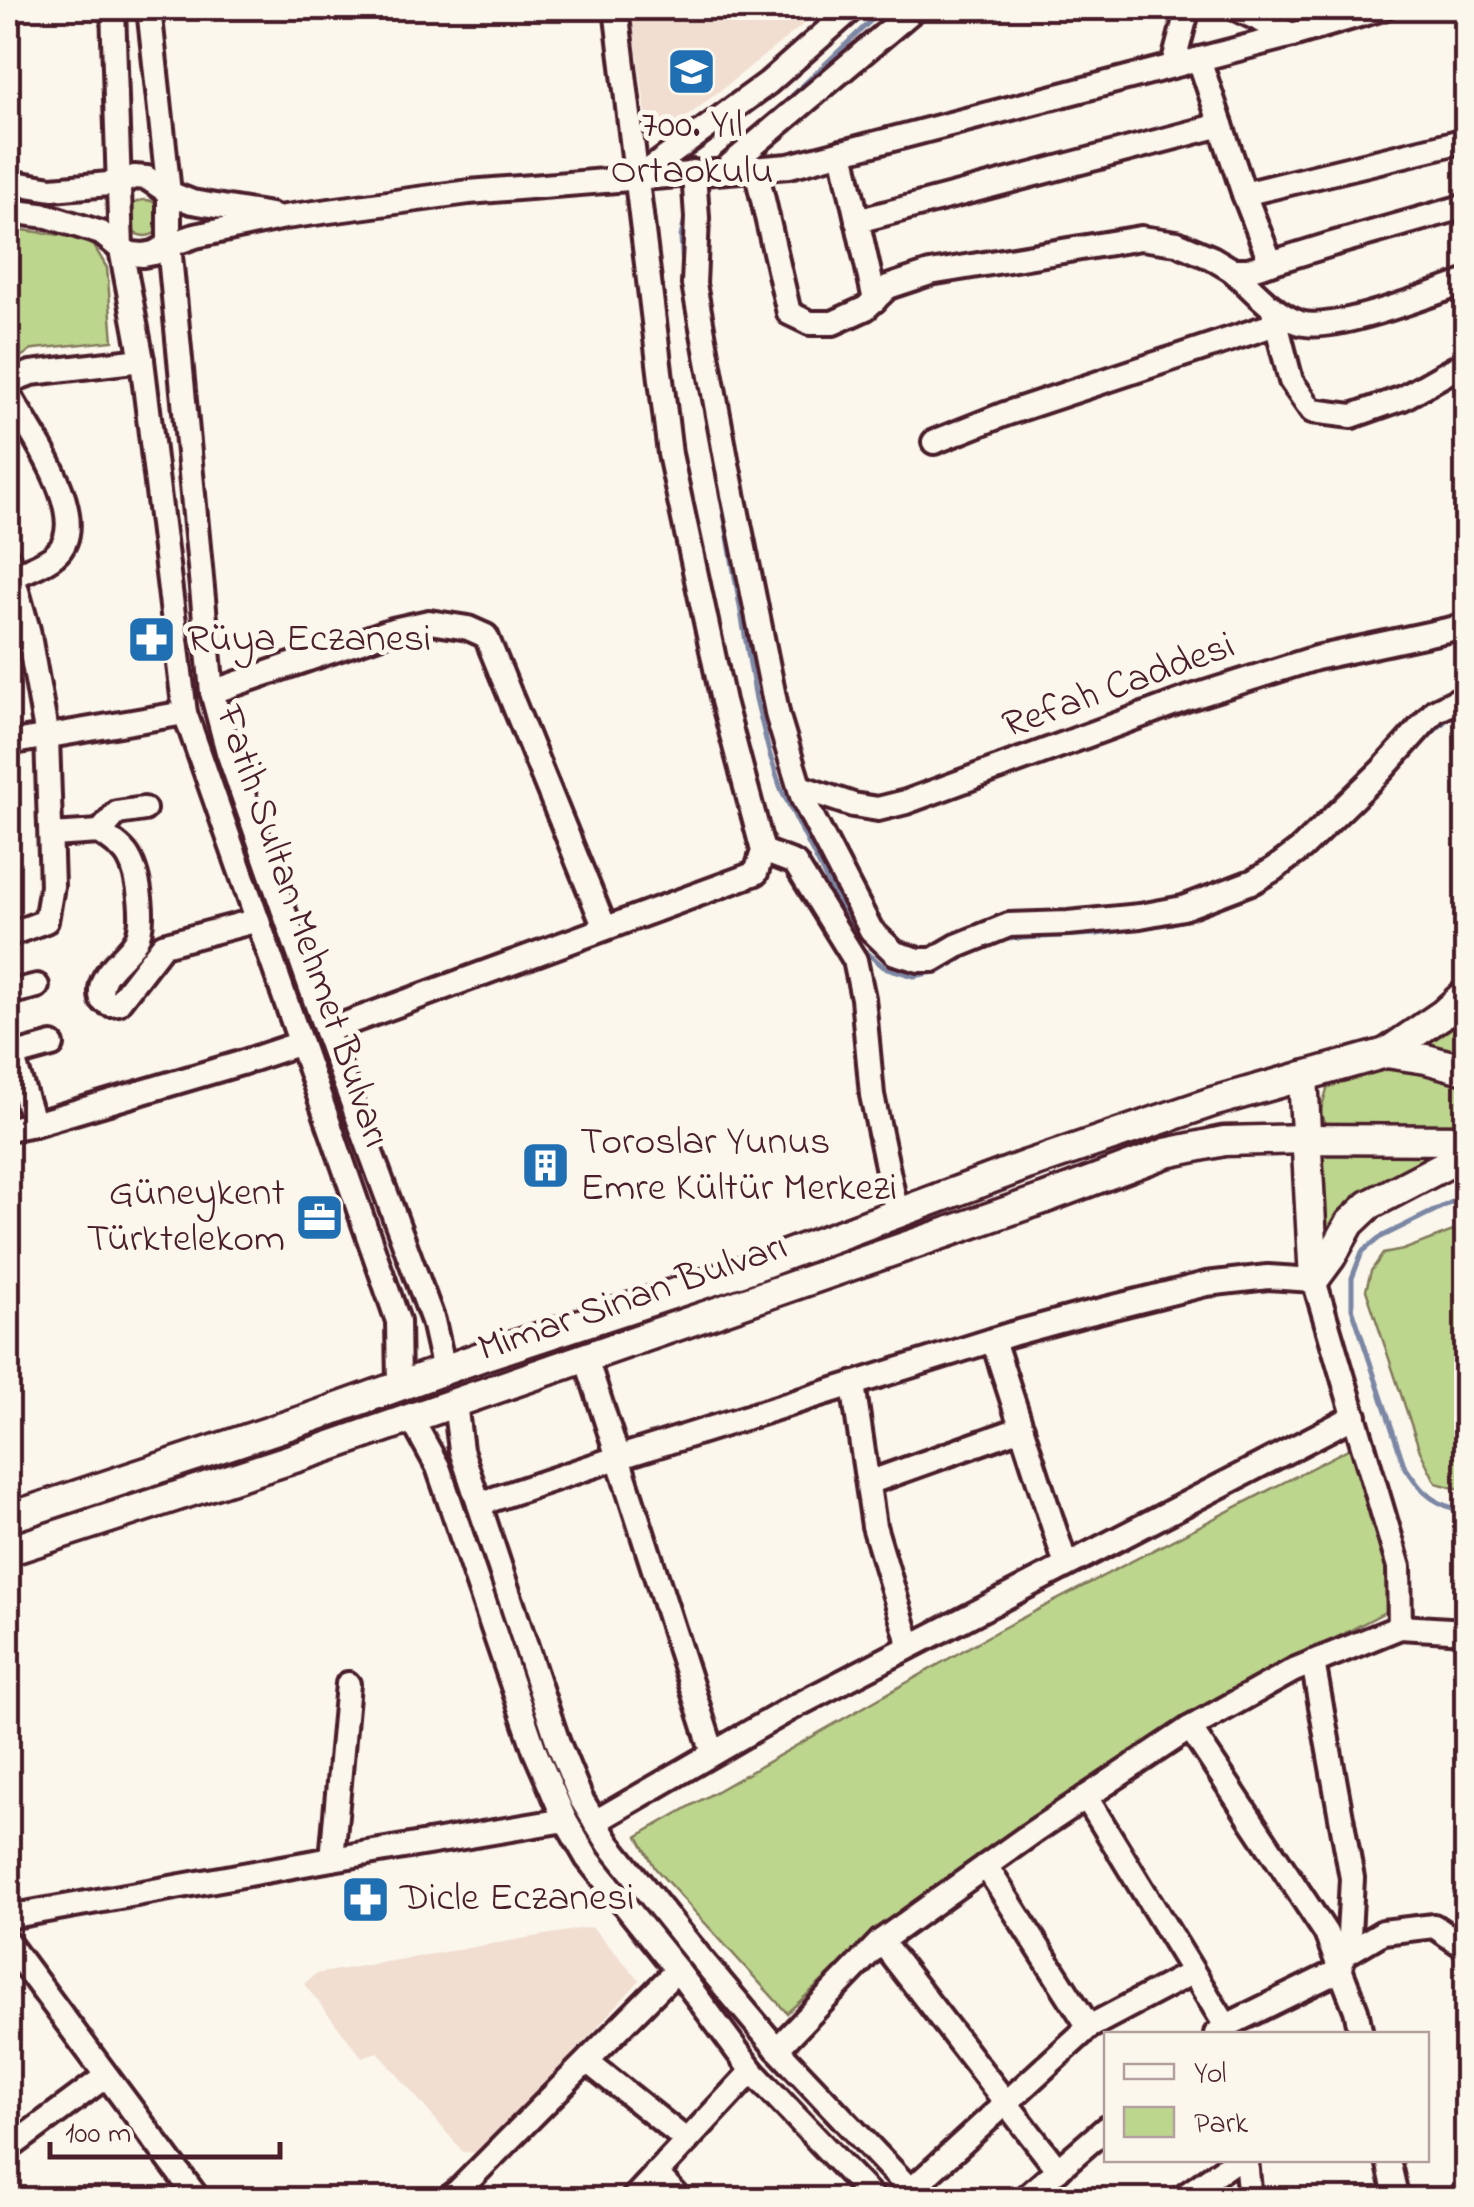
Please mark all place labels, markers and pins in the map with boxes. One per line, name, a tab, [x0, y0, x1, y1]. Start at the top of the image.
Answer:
school or university icon: 700. Yıl Ortaokulu	[666, 45, 718, 97]
place label: 700. Yıl Ortaokulu	[610, 97, 774, 202]
place label: Rüya Eczanesi	[187, 611, 431, 670]
pharmacy icon: Rüya Eczanesi	[126, 614, 178, 666]
place label: Toroslar Yunus Emre Kültür Merkezi	[580, 1114, 897, 1219]
building icon: Toroslar Yunus Emre Kültür Merkezi	[519, 1140, 571, 1192]
place label: Güneykent Türktelekom	[86, 1165, 285, 1270]
office icon: Güneykent Türktelekom	[294, 1191, 346, 1243]
place label: Dicle Eczanesi	[399, 1870, 635, 1929]
pharmacy icon: Dicle Eczanesi	[339, 1873, 391, 1925]

